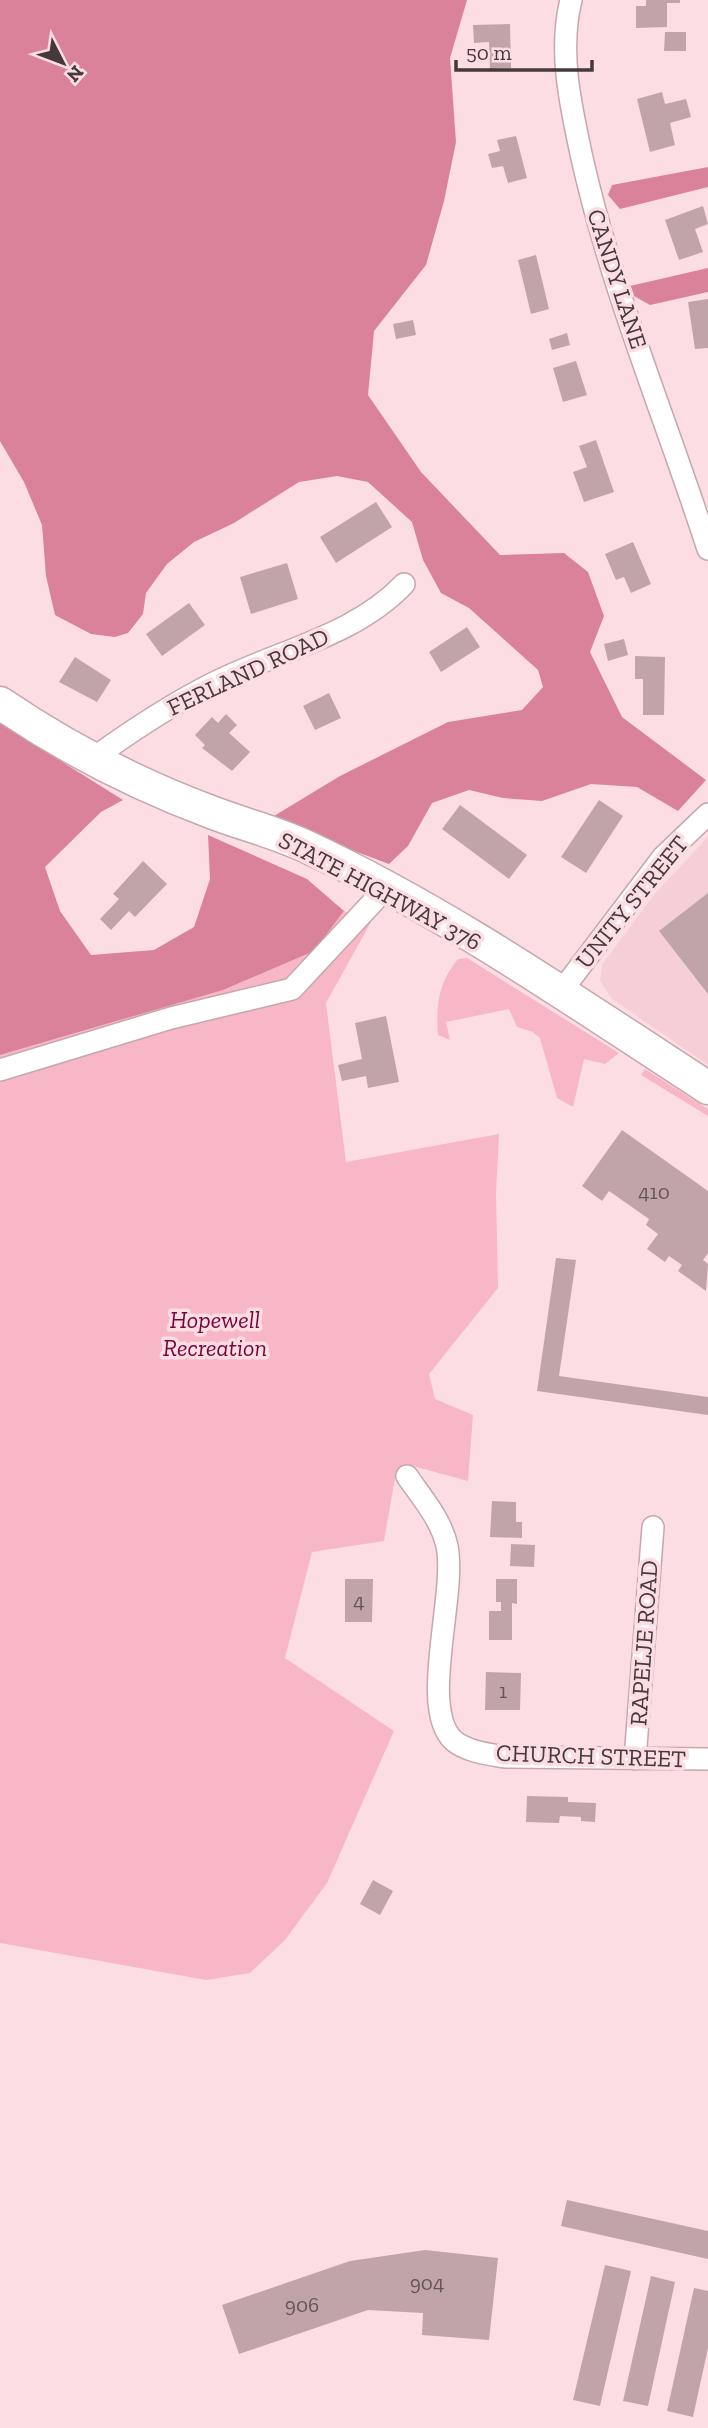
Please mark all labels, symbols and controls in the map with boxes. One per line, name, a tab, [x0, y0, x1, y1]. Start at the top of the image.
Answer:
north arrow	[28, 28, 98, 98]
scale bar	[456, 28, 592, 72]
text: 50 m	[466, 40, 512, 65]
text: N	[62, 61, 89, 87]
street label: CANDY LANE	[581, 206, 654, 352]
street label: FERLAND ROAD	[162, 621, 333, 722]
street label: STATE HIGHWAY 376	[274, 825, 486, 956]
street label: UNITY STREET	[569, 829, 694, 974]
house number: 410	[638, 1179, 670, 1204]
park label: Hopewell Recreation	[163, 1305, 267, 1362]
street label: RAPELJE ROAD	[623, 1559, 664, 1727]
house number: 4	[353, 1588, 365, 1613]
house number: 1	[499, 1678, 507, 1703]
street label: CHURCH STREET	[495, 1738, 687, 1773]
house number: 904	[410, 2270, 444, 2295]
house number: 906	[285, 2292, 319, 2317]

